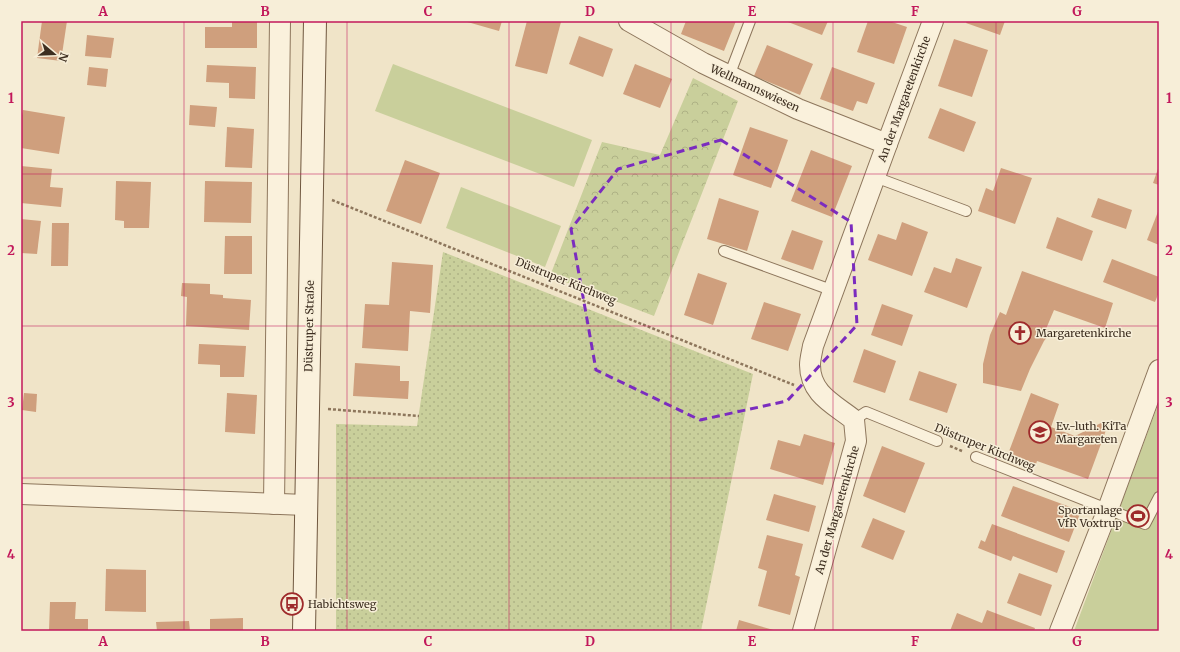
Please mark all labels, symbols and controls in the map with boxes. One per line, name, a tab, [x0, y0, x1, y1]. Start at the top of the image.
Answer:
text: A	[97, 3, 108, 20]
text: B	[260, 3, 270, 20]
text: C	[424, 3, 433, 20]
text: D	[585, 3, 595, 20]
text: E	[748, 3, 757, 20]
text: F	[911, 3, 919, 20]
text: G	[1072, 3, 1082, 20]
north arrow	[34, 34, 74, 74]
street label: An der Margaretenkirche	[874, 34, 933, 165]
text: N	[55, 51, 71, 64]
street label: Wellmannswiesen	[707, 61, 803, 115]
text: 1	[8, 90, 14, 107]
text: 1	[1166, 90, 1172, 107]
text: 2	[7, 242, 15, 259]
text: 2	[1165, 242, 1173, 259]
street label: Düstruper Kirchweg	[514, 254, 619, 308]
street label: Düstruper Straße	[301, 280, 317, 372]
church icon: Margaretenkirche	[1007, 320, 1033, 346]
place label: Margaretenkirche	[1036, 326, 1131, 340]
text: 3	[7, 394, 15, 411]
text: 3	[1165, 394, 1173, 411]
school or university icon: Ev.-luth. KiTa Margareten	[1027, 419, 1053, 445]
place label: Ev.-luth. KiTa Margareten	[1056, 419, 1126, 446]
street label: Düstruper Kirchweg	[933, 420, 1038, 474]
street label: An der Margaretenkirche	[812, 444, 862, 577]
place label: Sportanlage VfR Voxtrup	[1057, 503, 1122, 530]
sports icon: Sportanlage VfR Voxtrup	[1125, 503, 1151, 529]
text: 4	[7, 546, 16, 563]
text: 4	[1165, 546, 1174, 563]
bus stop icon: Habichtsweg	[279, 591, 305, 617]
place label: Habichtsweg	[308, 597, 377, 611]
text: A	[97, 633, 108, 650]
text: B	[260, 633, 270, 650]
text: C	[424, 633, 433, 650]
text: D	[585, 633, 595, 650]
text: E	[748, 633, 757, 650]
text: F	[911, 633, 919, 650]
text: G	[1072, 633, 1082, 650]

